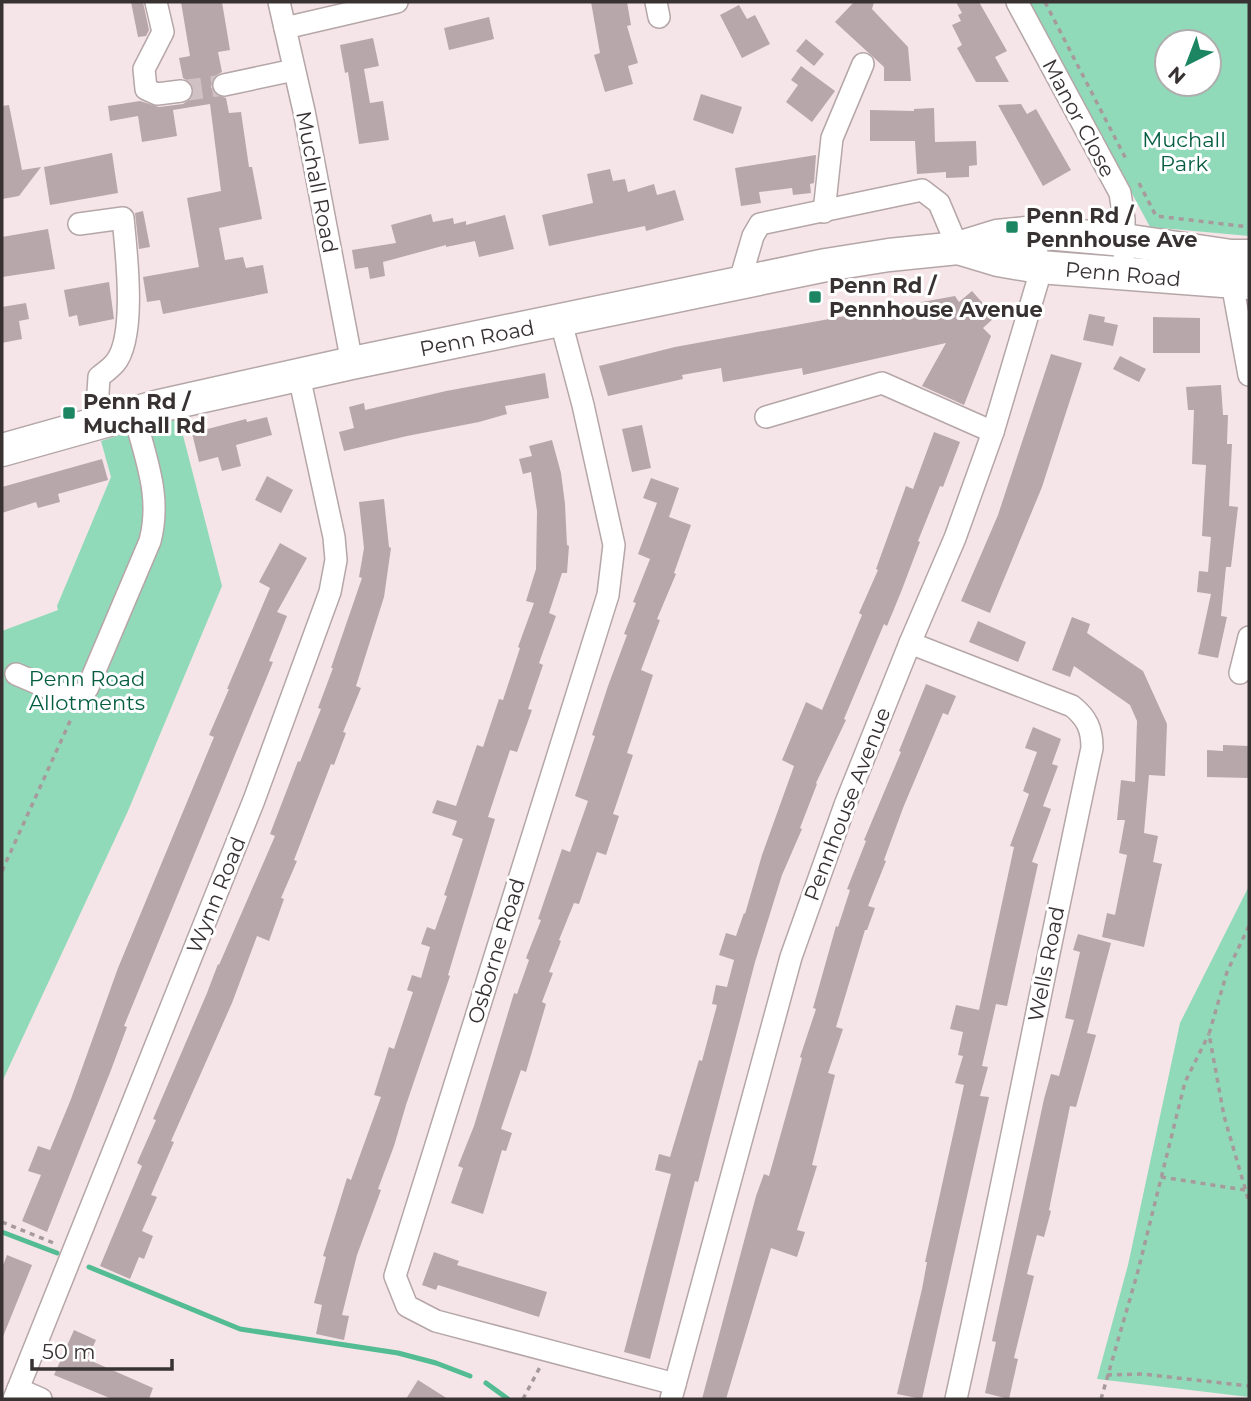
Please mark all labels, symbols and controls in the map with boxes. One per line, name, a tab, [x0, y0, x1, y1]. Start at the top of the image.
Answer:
north arrow	[1153, 28, 1223, 98]
street label: Manor Close	[1037, 55, 1121, 181]
text: N	[1164, 62, 1190, 89]
street label: Muchall Road	[291, 109, 343, 255]
park label: Muchall Park	[1142, 127, 1226, 176]
place label: Penn Rd / Pennhouse Ave	[1026, 203, 1198, 252]
marker: Penn Rd / Pennhouse Ave	[1004, 219, 1020, 235]
street label: Penn Road	[1064, 256, 1182, 292]
place label: Penn Rd / Pennhouse Avenue	[829, 273, 1043, 322]
marker: Penn Rd / Pennhouse Avenue	[807, 289, 823, 305]
street label: Penn Road	[418, 315, 536, 361]
place label: Penn Rd / Muchall Rd	[83, 389, 206, 438]
marker: Penn Rd / Muchall Rd	[61, 405, 77, 421]
park label: Penn Road Allotments	[29, 666, 145, 715]
street label: Pennhouse Avenue	[799, 704, 895, 904]
street label: Wynn Road	[181, 833, 251, 957]
street label: Osborne Road	[462, 875, 530, 1027]
street label: Wells Road	[1023, 904, 1069, 1024]
scale bar	[32, 1328, 172, 1372]
text: 50 m	[42, 1339, 96, 1364]

